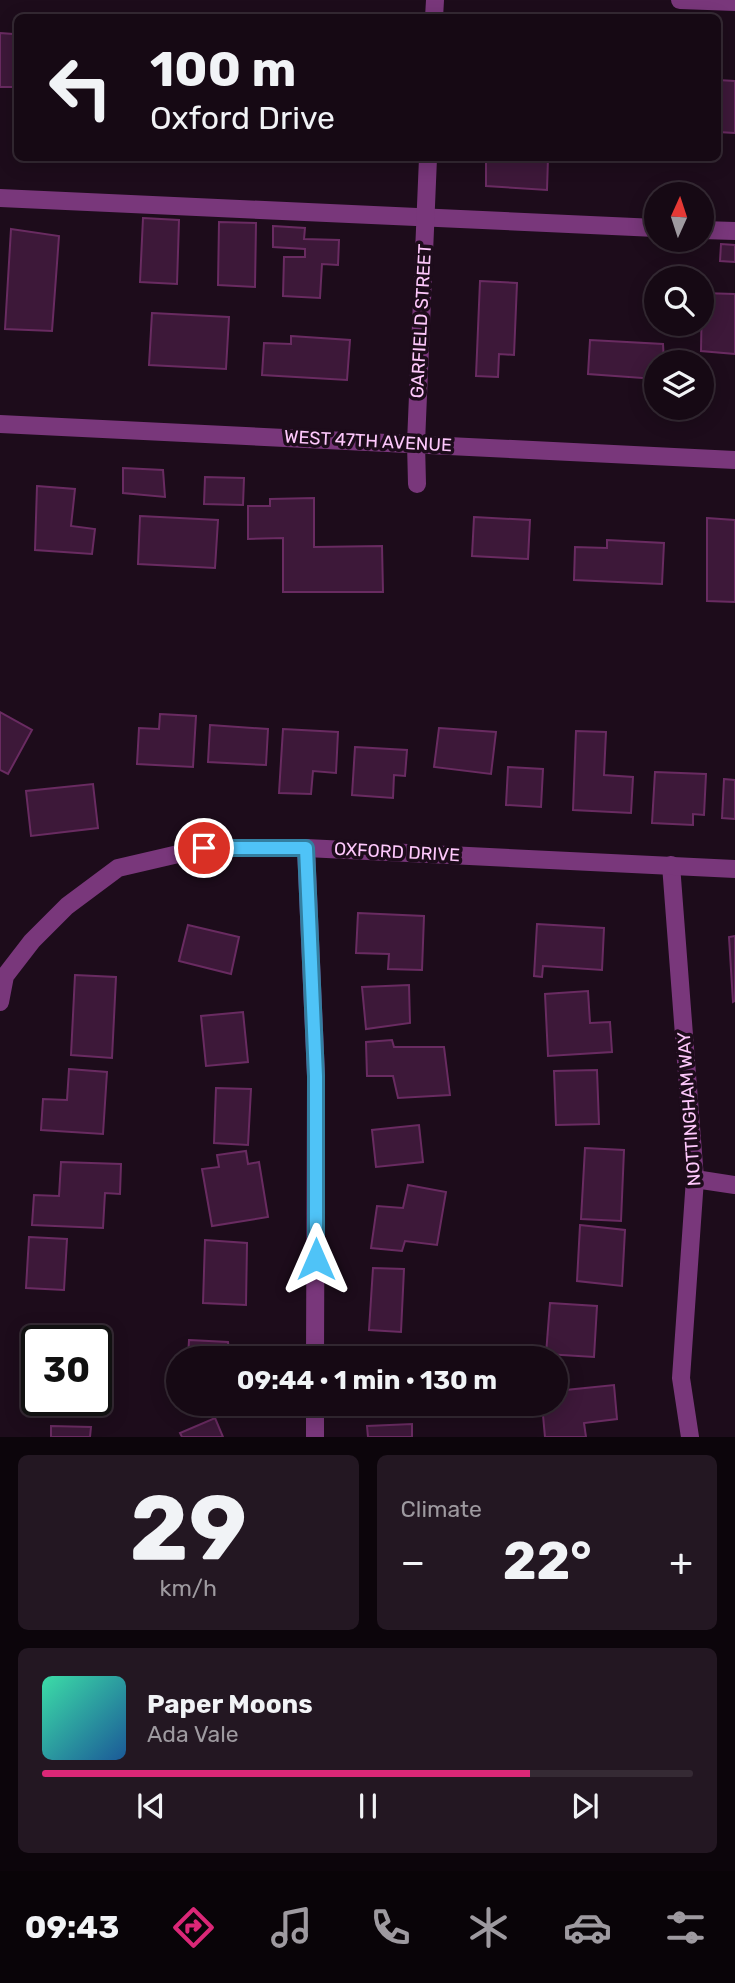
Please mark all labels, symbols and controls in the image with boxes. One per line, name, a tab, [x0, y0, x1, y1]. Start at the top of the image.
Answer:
text: 100 m	[150, 40, 296, 98]
icon: left	[35, 42, 126, 133]
text: Oxford Drive	[150, 99, 335, 137]
north arrow	[644, 182, 714, 252]
map controls	[644, 182, 714, 420]
street label: GARFIELD STREET	[406, 243, 436, 399]
button: search	[644, 266, 714, 336]
button: layers	[644, 350, 714, 420]
street label: WEST 47TH AVENUE	[284, 426, 452, 456]
pin	[174, 818, 234, 878]
icon: arrive	[185, 829, 223, 867]
street label: OXFORD DRIVE	[333, 838, 461, 866]
street label: NOTTINGHAM WAY	[673, 1031, 705, 1187]
position arrow	[279, 1222, 353, 1296]
speed limit sign: 30	[21, 1325, 112, 1416]
text: 09:44 · 1 min · 130 m	[237, 1365, 497, 1396]
text: 29	[130, 1474, 247, 1582]
text: Climate	[401, 1495, 482, 1523]
text: 22°	[503, 1530, 592, 1592]
text: −	[401, 1539, 425, 1585]
text: +	[669, 1539, 693, 1585]
text: km/h	[160, 1574, 217, 1602]
text: Paper Moons	[147, 1689, 313, 1720]
text: Ada Vale	[147, 1720, 239, 1748]
icon: previous	[132, 1787, 170, 1825]
icon: pause	[349, 1787, 387, 1825]
icon: next	[566, 1787, 604, 1825]
icon: directions	[169, 1903, 218, 1952]
icon: music	[267, 1903, 316, 1952]
icon: phone	[366, 1903, 415, 1952]
icon: climate	[464, 1903, 513, 1952]
icon: car	[563, 1903, 612, 1952]
icon: filters	[661, 1903, 710, 1952]
text: 09:43	[25, 1908, 119, 1946]

